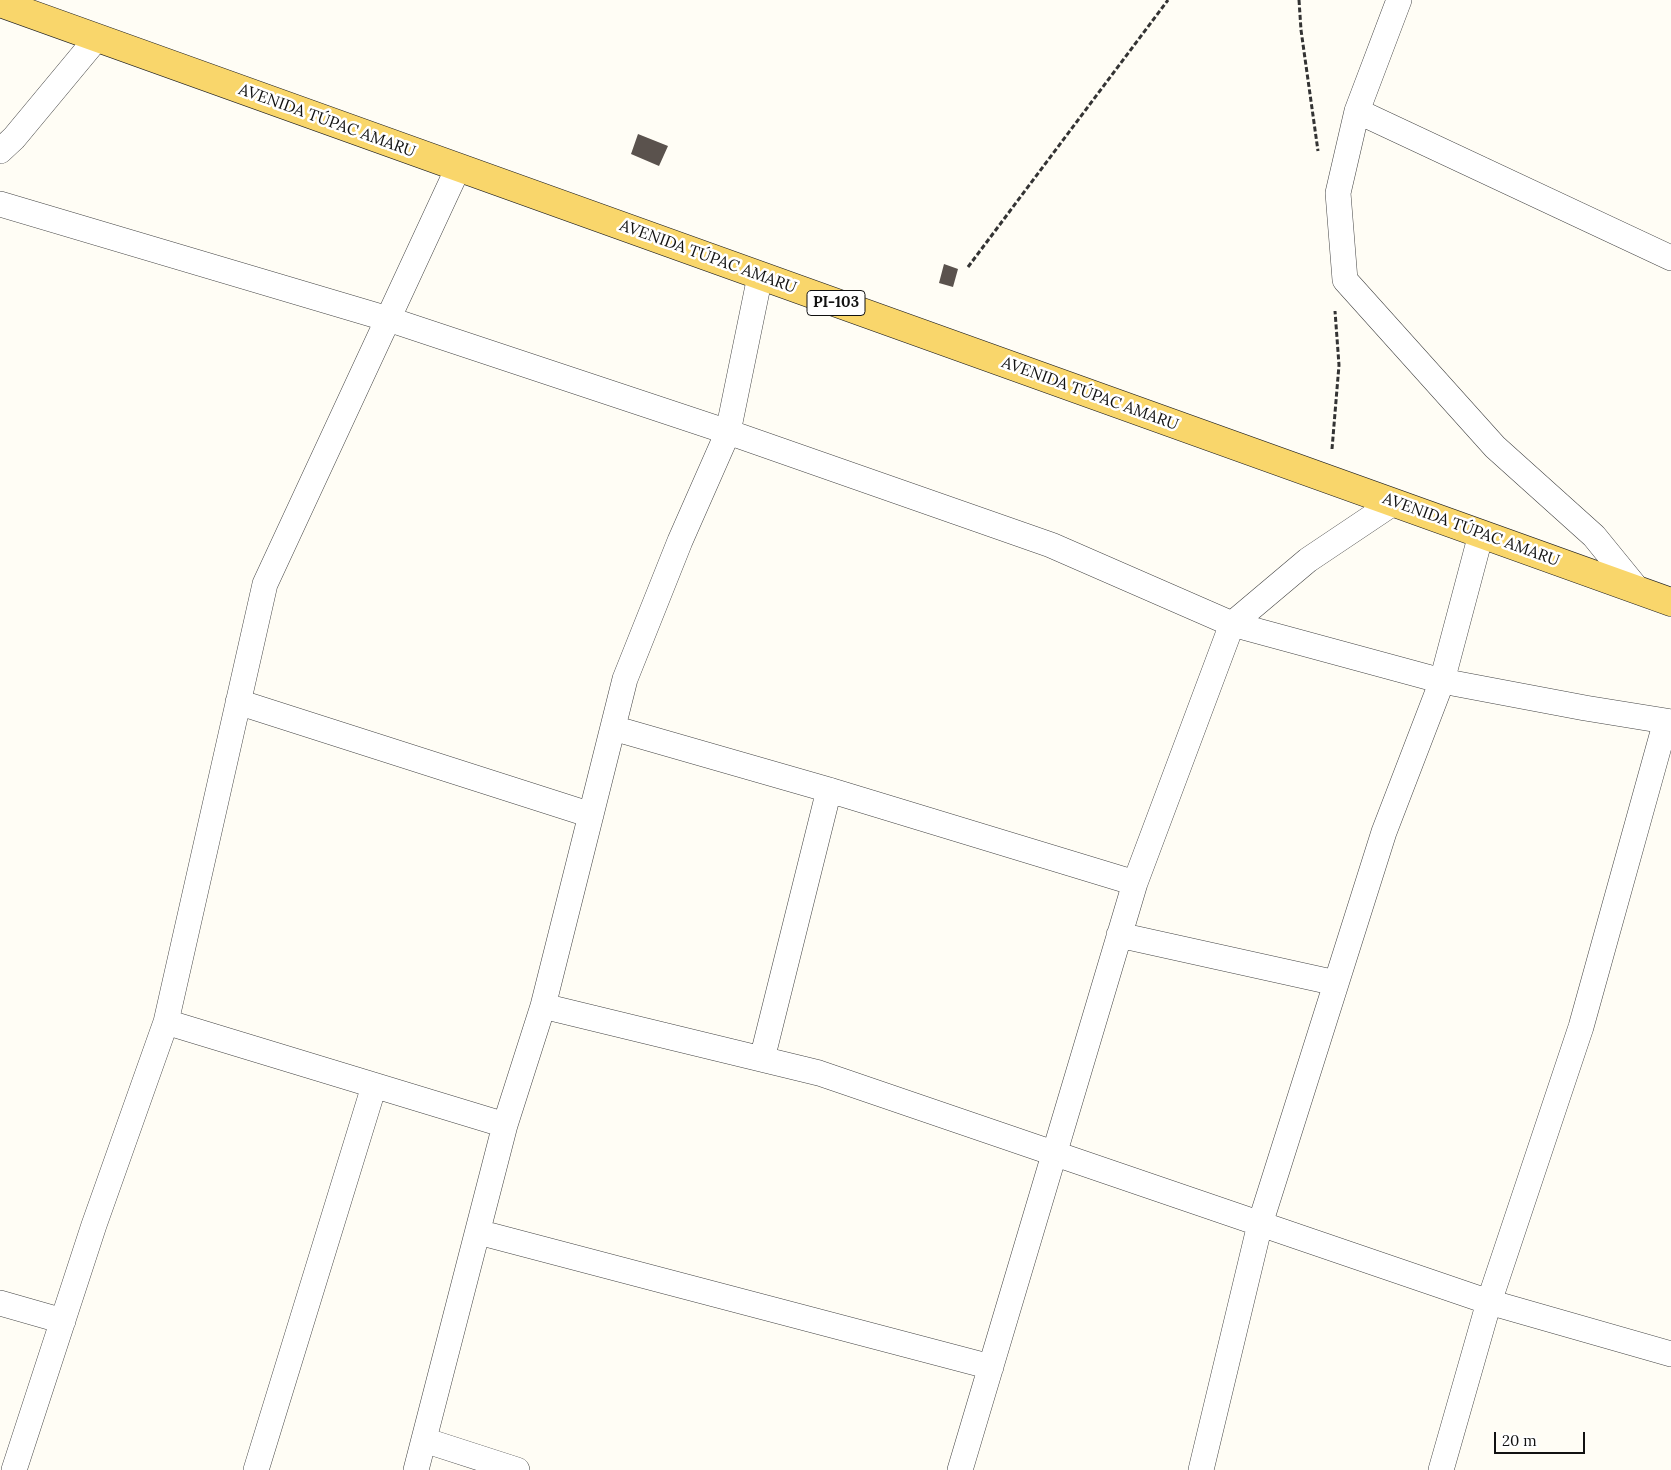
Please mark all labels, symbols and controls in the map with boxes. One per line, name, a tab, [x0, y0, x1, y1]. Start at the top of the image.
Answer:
street label: AVENIDA TÚPAC AMARU	[236, 80, 418, 162]
street label: AVENIDA TÚPAC AMARU	[617, 216, 799, 298]
road number: PI-103	[807, 290, 865, 316]
street label: AVENIDA TÚPAC AMARU	[999, 353, 1181, 435]
street label: AVENIDA TÚPAC AMARU	[1380, 489, 1562, 571]
scale bar	[1496, 1422, 1587, 1454]
text: 20 m	[1502, 1431, 1537, 1450]

